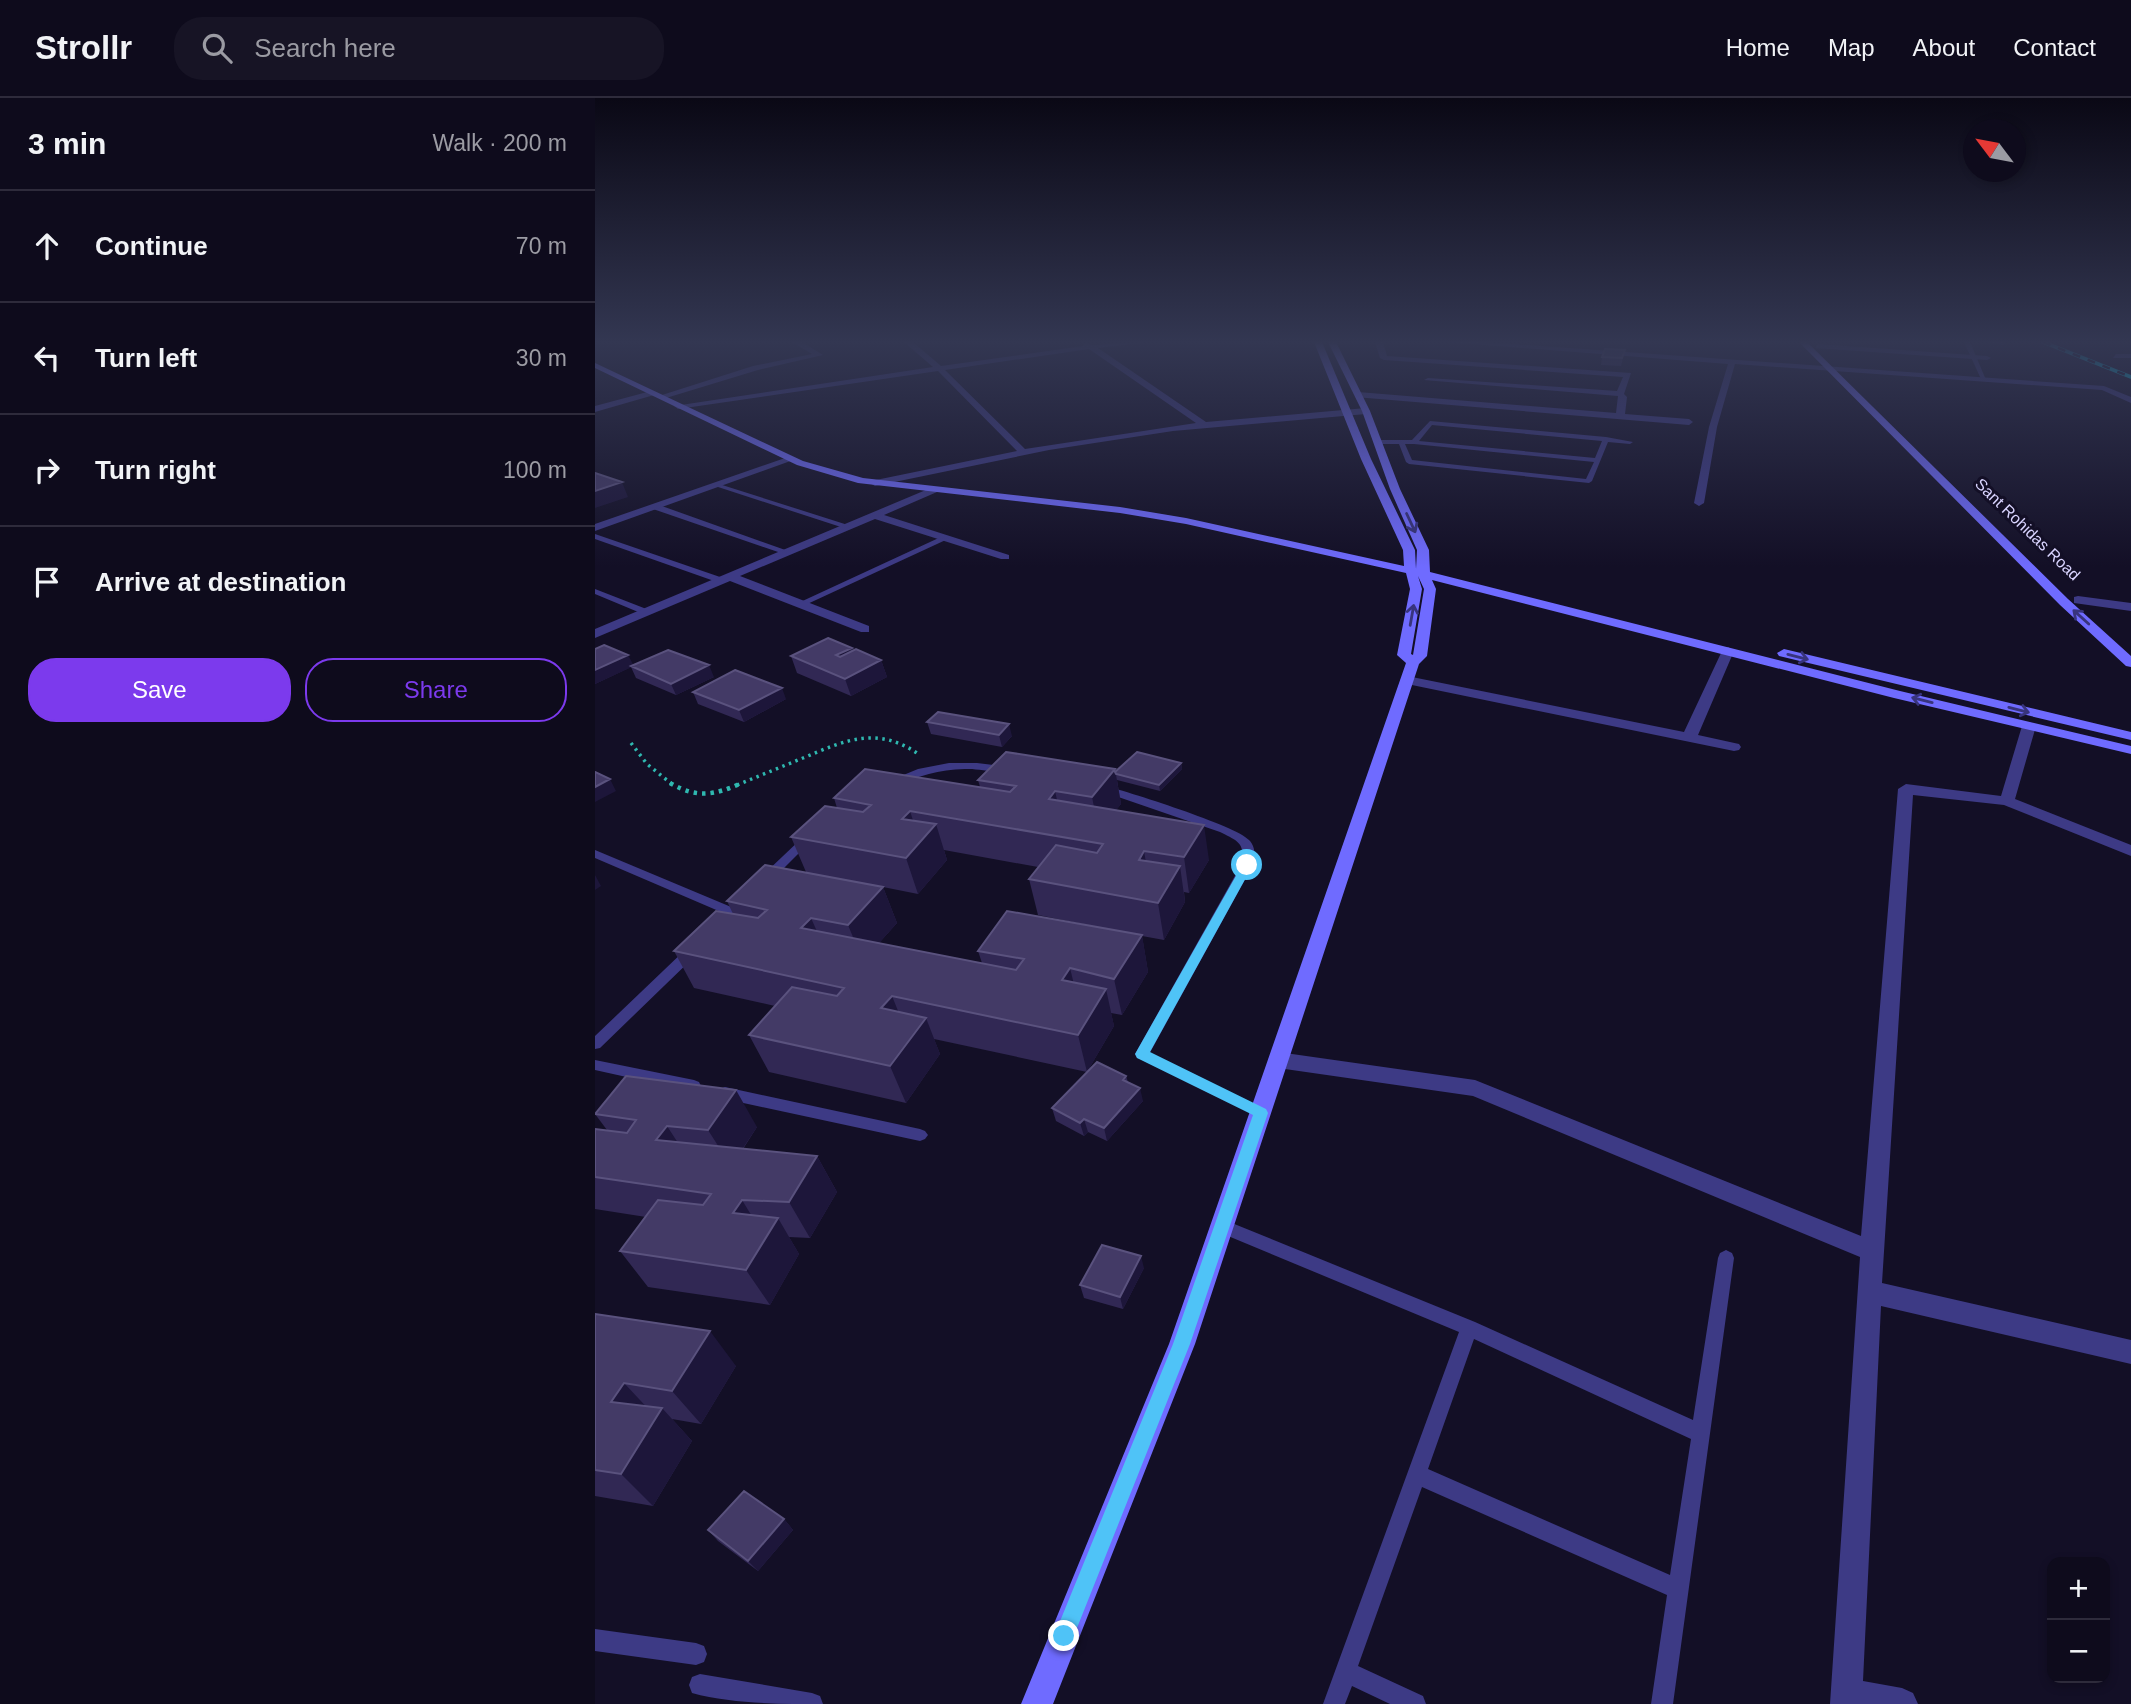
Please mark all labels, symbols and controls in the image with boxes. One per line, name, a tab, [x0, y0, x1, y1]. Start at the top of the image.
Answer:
search box	[174, 17, 664, 80]
text: Strollr	[35, 29, 132, 66]
icon: search	[198, 29, 236, 67]
text: Search here	[254, 33, 396, 63]
text: Home	[1726, 34, 1790, 61]
text: Map	[1828, 34, 1875, 61]
text: About	[1913, 34, 1975, 61]
text: Contact	[2013, 34, 2096, 61]
north arrow	[1963, 119, 2026, 182]
text: 3 min	[28, 127, 106, 160]
text: Walk · 200 m	[432, 130, 567, 156]
icon: ahead	[28, 227, 66, 265]
text: Continue	[95, 231, 208, 261]
text: 70 m	[516, 233, 567, 259]
icon: left	[28, 339, 66, 377]
text: Turn left	[95, 343, 197, 373]
text: 30 m	[516, 345, 567, 371]
icon: right	[28, 451, 66, 489]
text: Turn right	[95, 455, 216, 485]
text: 100 m	[503, 457, 567, 483]
street label: Sant Rohidas Road	[1972, 475, 2083, 584]
one-way arrow	[1405, 512, 1418, 534]
icon: arrive	[28, 563, 66, 601]
text: Arrive at destination	[95, 567, 346, 597]
one-way arrow	[1405, 604, 1419, 627]
one-way arrow	[2072, 609, 2090, 625]
one-way arrow	[1786, 650, 1809, 664]
button: Save	[28, 658, 291, 722]
button: Share	[305, 658, 567, 722]
one-way arrow	[1911, 693, 1934, 706]
one-way arrow	[2007, 704, 2030, 717]
route start	[1231, 849, 1262, 880]
map controls	[2047, 1557, 2110, 1683]
button: +	[2047, 1557, 2110, 1620]
route end	[1048, 1620, 1079, 1651]
button: −	[2047, 1620, 2110, 1683]

